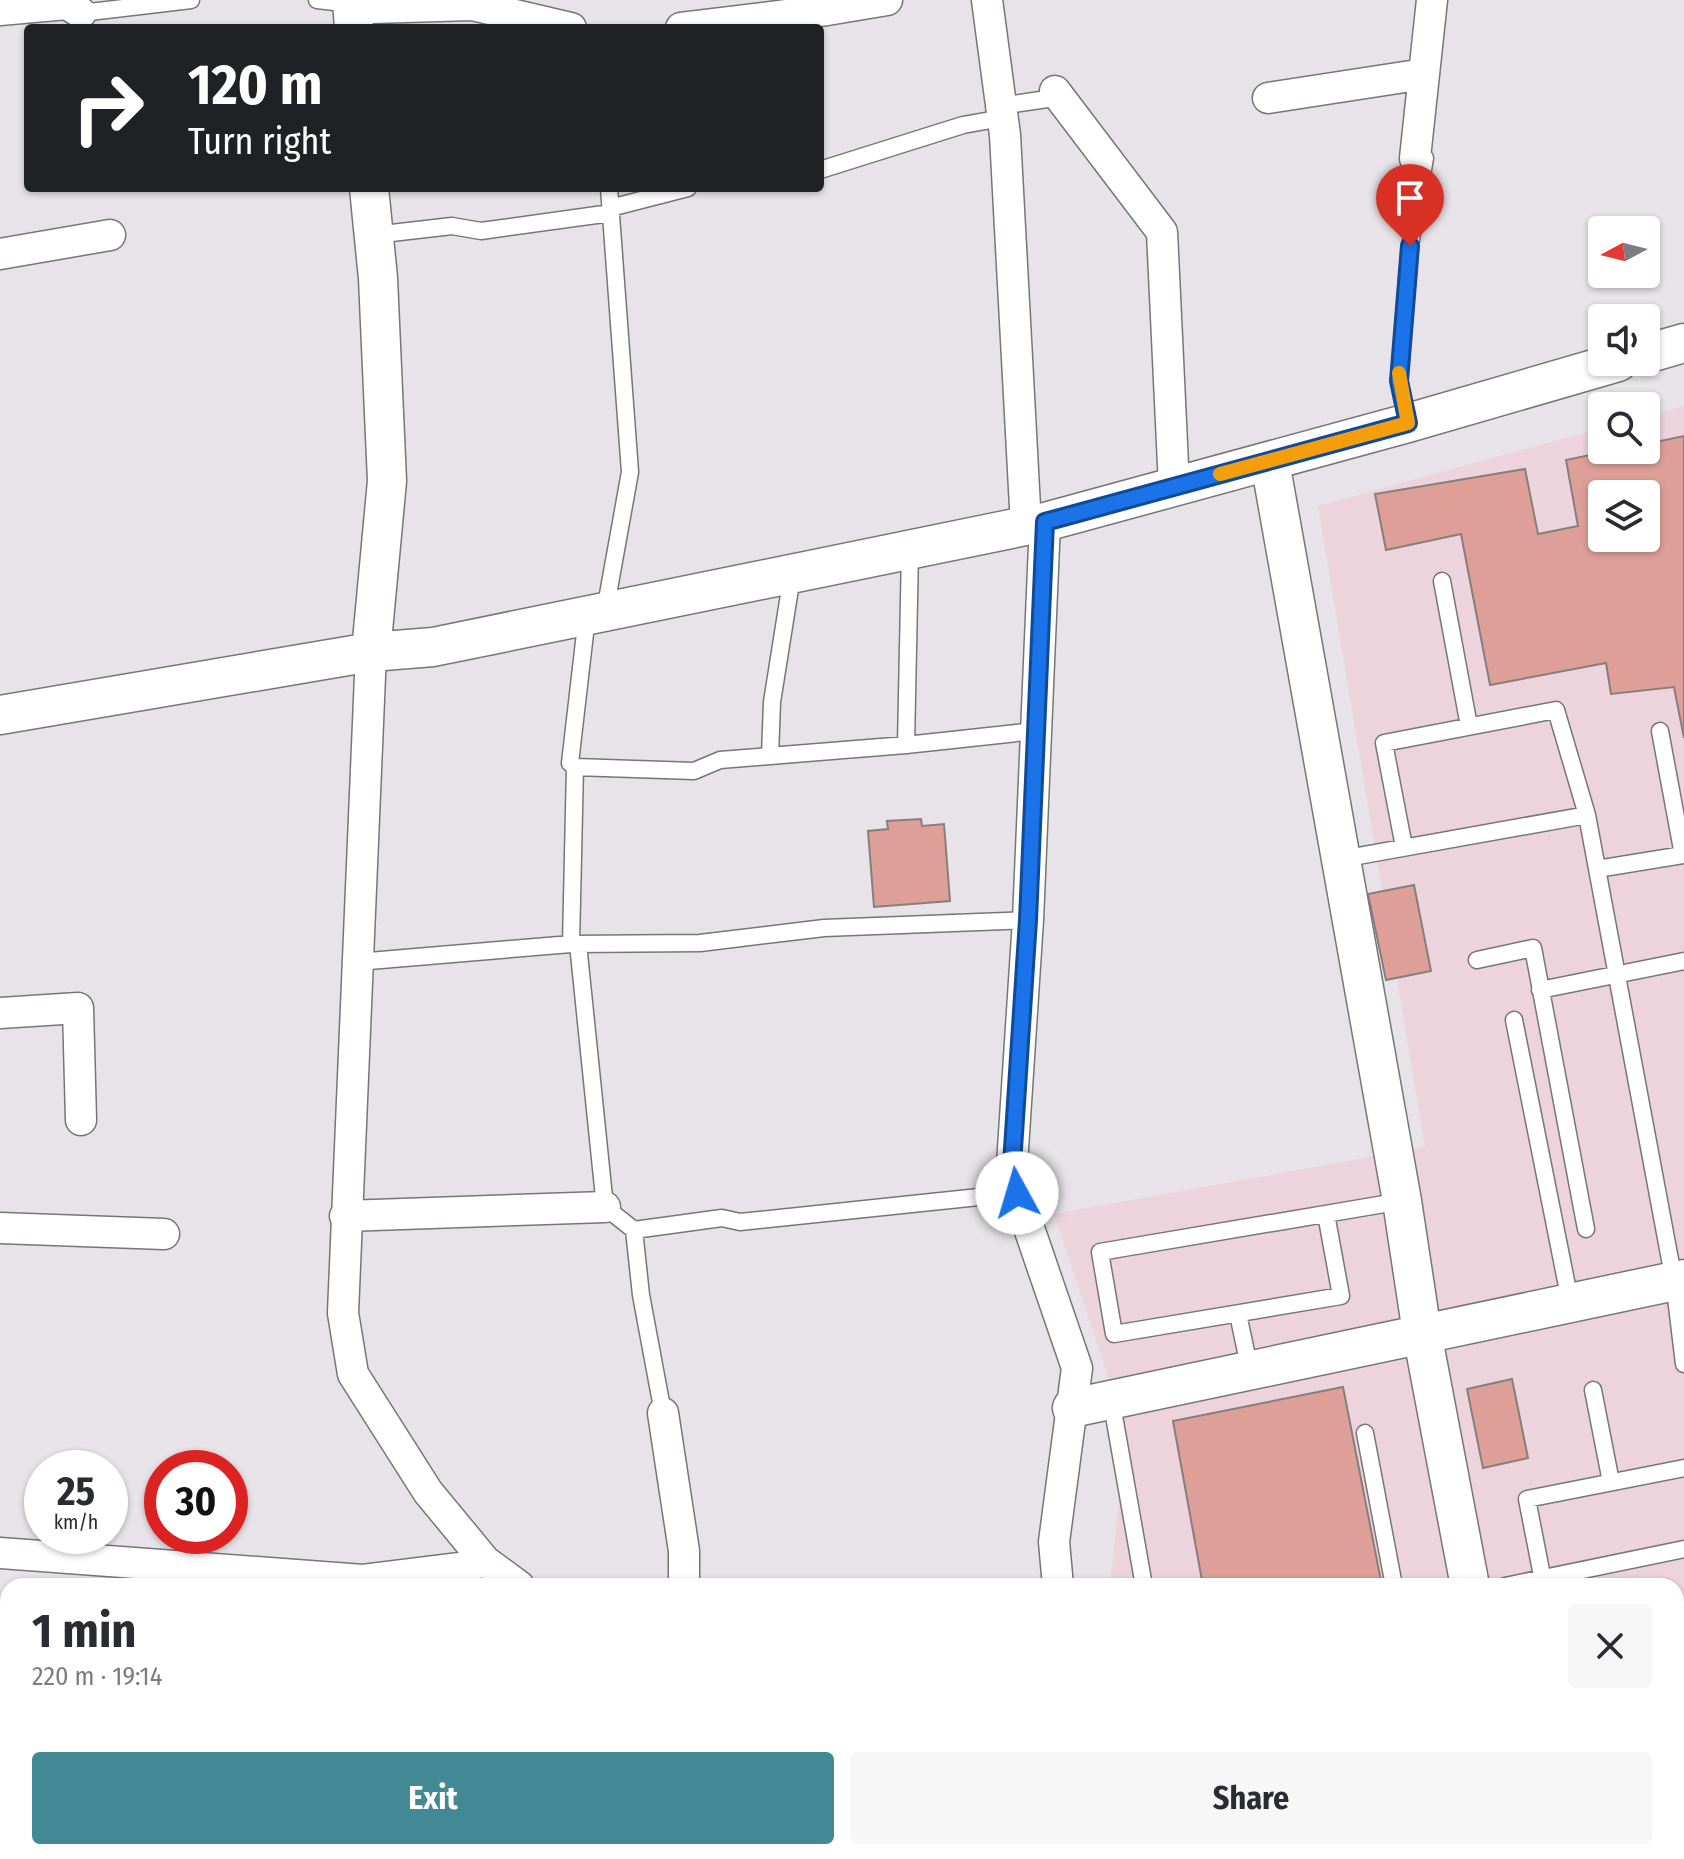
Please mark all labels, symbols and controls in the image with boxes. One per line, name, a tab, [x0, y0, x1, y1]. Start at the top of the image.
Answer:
text: 120 m	[188, 52, 323, 119]
icon: right	[56, 56, 160, 160]
text: Turn right	[188, 120, 331, 164]
pin	[1376, 164, 1444, 246]
icon: arrive	[1388, 176, 1432, 220]
north arrow	[1588, 216, 1660, 288]
map controls	[1588, 216, 1660, 552]
button: sound	[1588, 304, 1660, 376]
button: search	[1588, 392, 1660, 464]
button: layers	[1588, 480, 1660, 552]
position arrow	[975, 1151, 1059, 1235]
speed limit sign: 30	[144, 1450, 248, 1554]
text: 25	[57, 1468, 95, 1516]
text: km/h	[54, 1510, 98, 1534]
text: 1 min	[32, 1602, 137, 1660]
button: close	[1568, 1604, 1652, 1688]
text: 220 m · 19:14	[32, 1661, 162, 1692]
button: Exit	[32, 1752, 834, 1844]
button: Share	[850, 1752, 1652, 1844]

